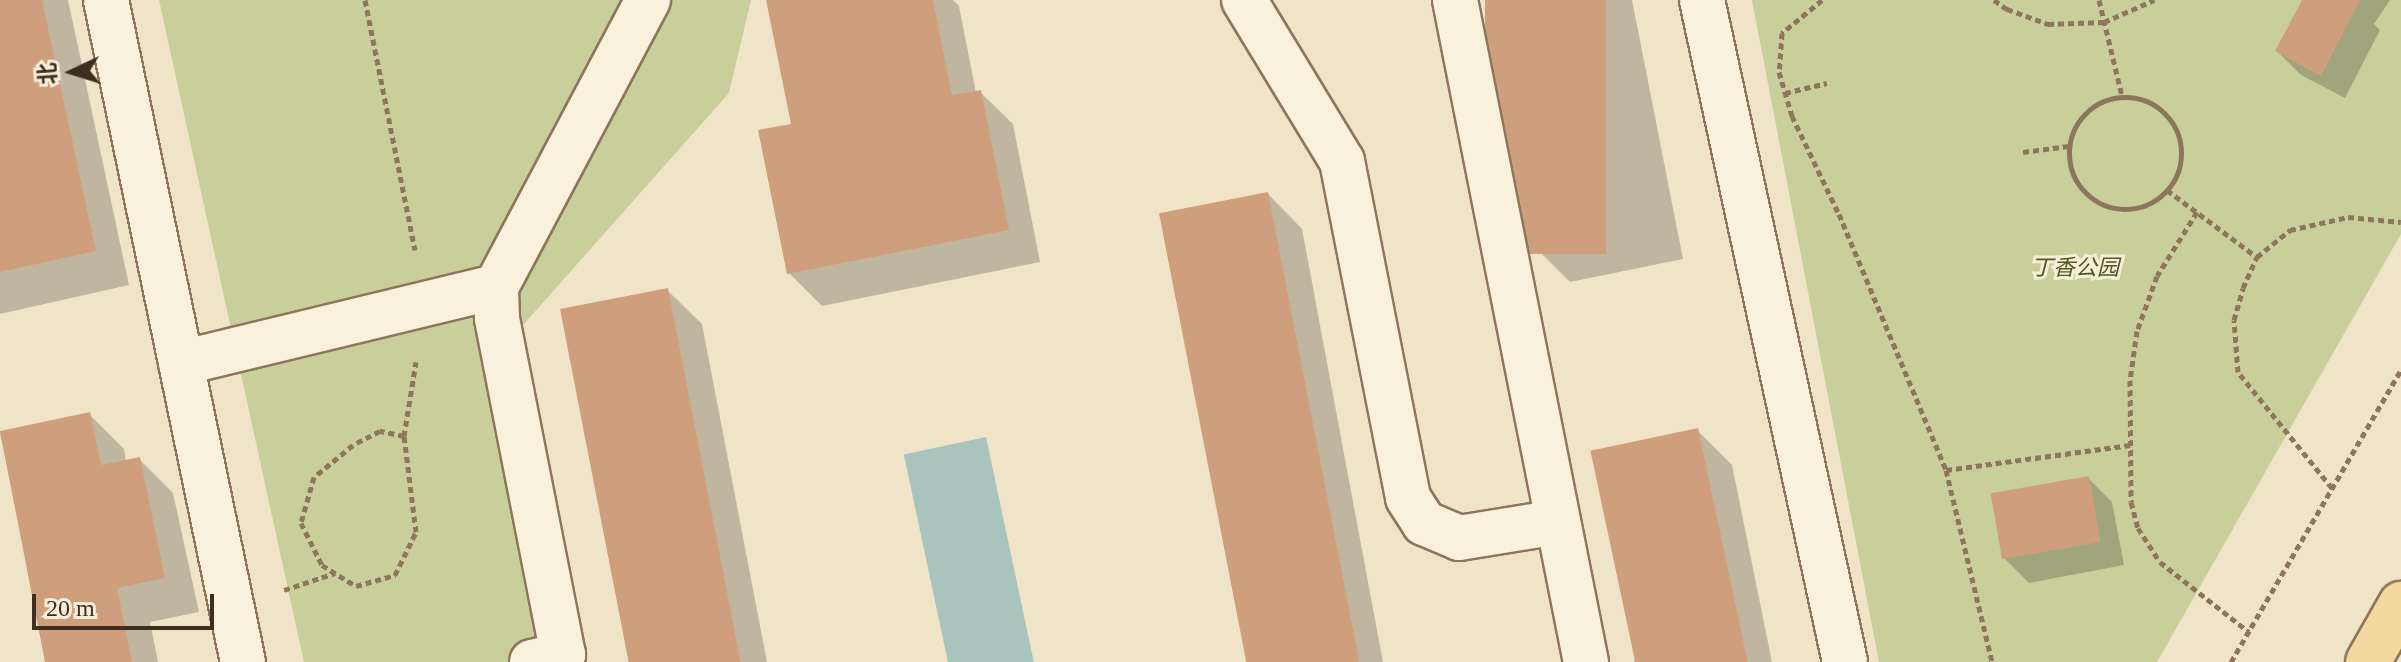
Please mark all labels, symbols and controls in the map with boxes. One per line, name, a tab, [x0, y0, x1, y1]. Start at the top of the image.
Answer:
north arrow	[32, 32, 112, 112]
text: 北	[34, 62, 61, 86]
park label: 丁香公园	[2031, 255, 2119, 281]
scale bar	[36, 578, 218, 628]
text: 20 m	[46, 595, 95, 621]

